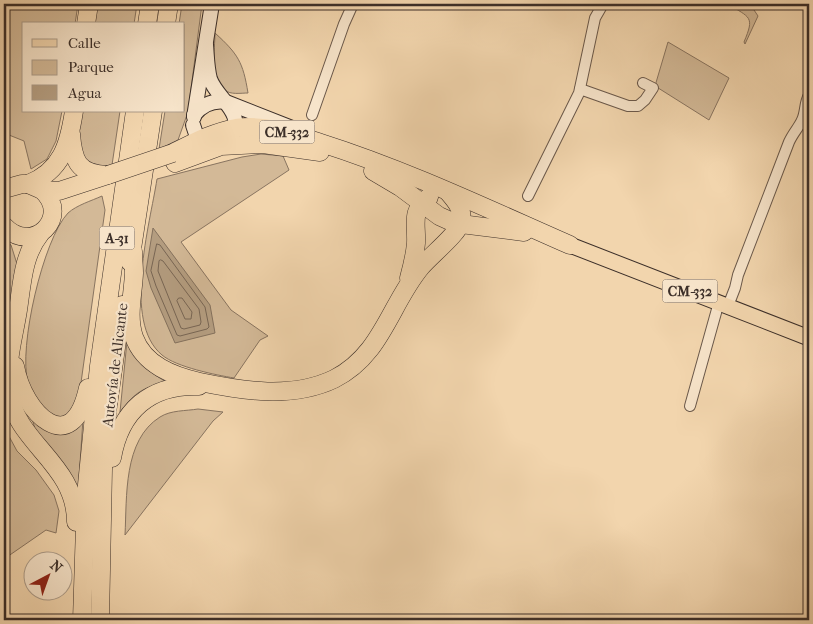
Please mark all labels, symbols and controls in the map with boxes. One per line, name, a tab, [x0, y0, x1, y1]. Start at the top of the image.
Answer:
legend	[22, 22, 185, 112]
text: Calle	[68, 34, 101, 52]
text: Parque	[68, 58, 114, 76]
text: Agua	[67, 84, 102, 102]
road number: CM-332	[260, 120, 314, 144]
road number: A-31	[100, 227, 134, 250]
road number: CM-332	[662, 280, 718, 302]
street label: Autovía de Alicante	[98, 301, 132, 429]
north arrow	[22, 552, 72, 602]
text: N	[47, 557, 66, 577]

